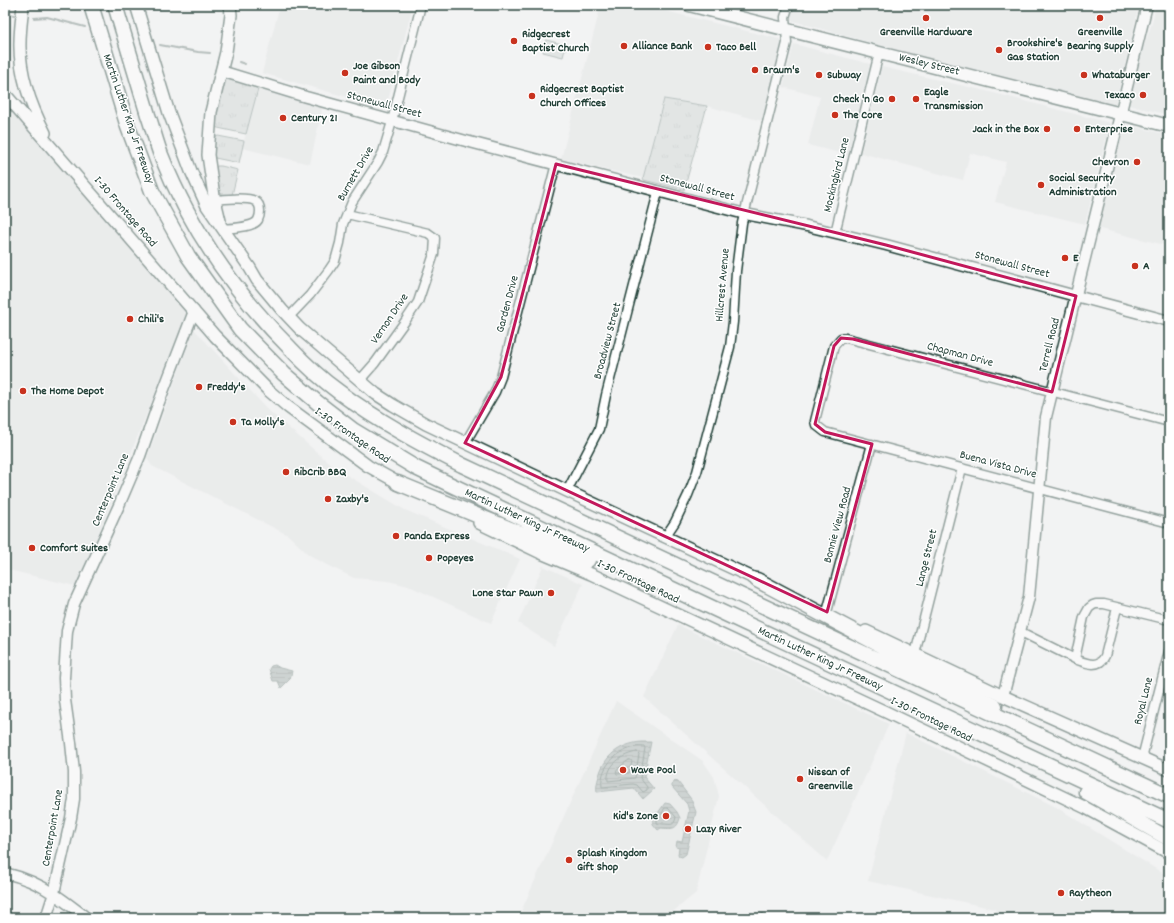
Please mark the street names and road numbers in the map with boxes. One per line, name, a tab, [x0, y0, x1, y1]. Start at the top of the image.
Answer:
street label: Wesley Street	[897, 49, 962, 81]
street label: Martin Luther King Jr Freeway	[98, 52, 159, 187]
street label: Stonewall Street	[345, 87, 424, 123]
street label: Mockingbird Lane	[819, 136, 855, 214]
street label: Burnett Drive	[333, 143, 379, 205]
street label: Stonewall Street	[658, 170, 737, 206]
street label: I-30 Frontage Road	[89, 173, 161, 251]
street label: Stonewall Street	[973, 247, 1052, 283]
street label: Hillcrest Avenue	[711, 248, 735, 322]
street label: Garden Drive	[492, 274, 524, 334]
street label: Vernon Drive	[367, 290, 413, 348]
street label: Broadview Street	[590, 300, 627, 381]
street label: Terrell Road	[1035, 316, 1065, 374]
street label: Chapman Drive	[925, 338, 995, 372]
street label: I-30 Frontage Road	[311, 404, 393, 468]
street label: Buena Vista Drive	[958, 447, 1038, 483]
street label: Centerpoint Lane	[88, 451, 134, 529]
street label: Martin Luther King Jr Freeway	[462, 485, 593, 558]
street label: Bonnie View Road	[820, 485, 856, 565]
street label: Lange Street	[912, 527, 942, 588]
street label: I-30 Frontage Road	[594, 556, 682, 608]
street label: Martin Luther King Jr Freeway	[755, 623, 886, 696]
street label: Royal Lane	[1130, 675, 1158, 727]
street label: I-30 Frontage Road	[887, 693, 975, 747]
street label: Centerpoint Lane	[38, 788, 68, 868]

